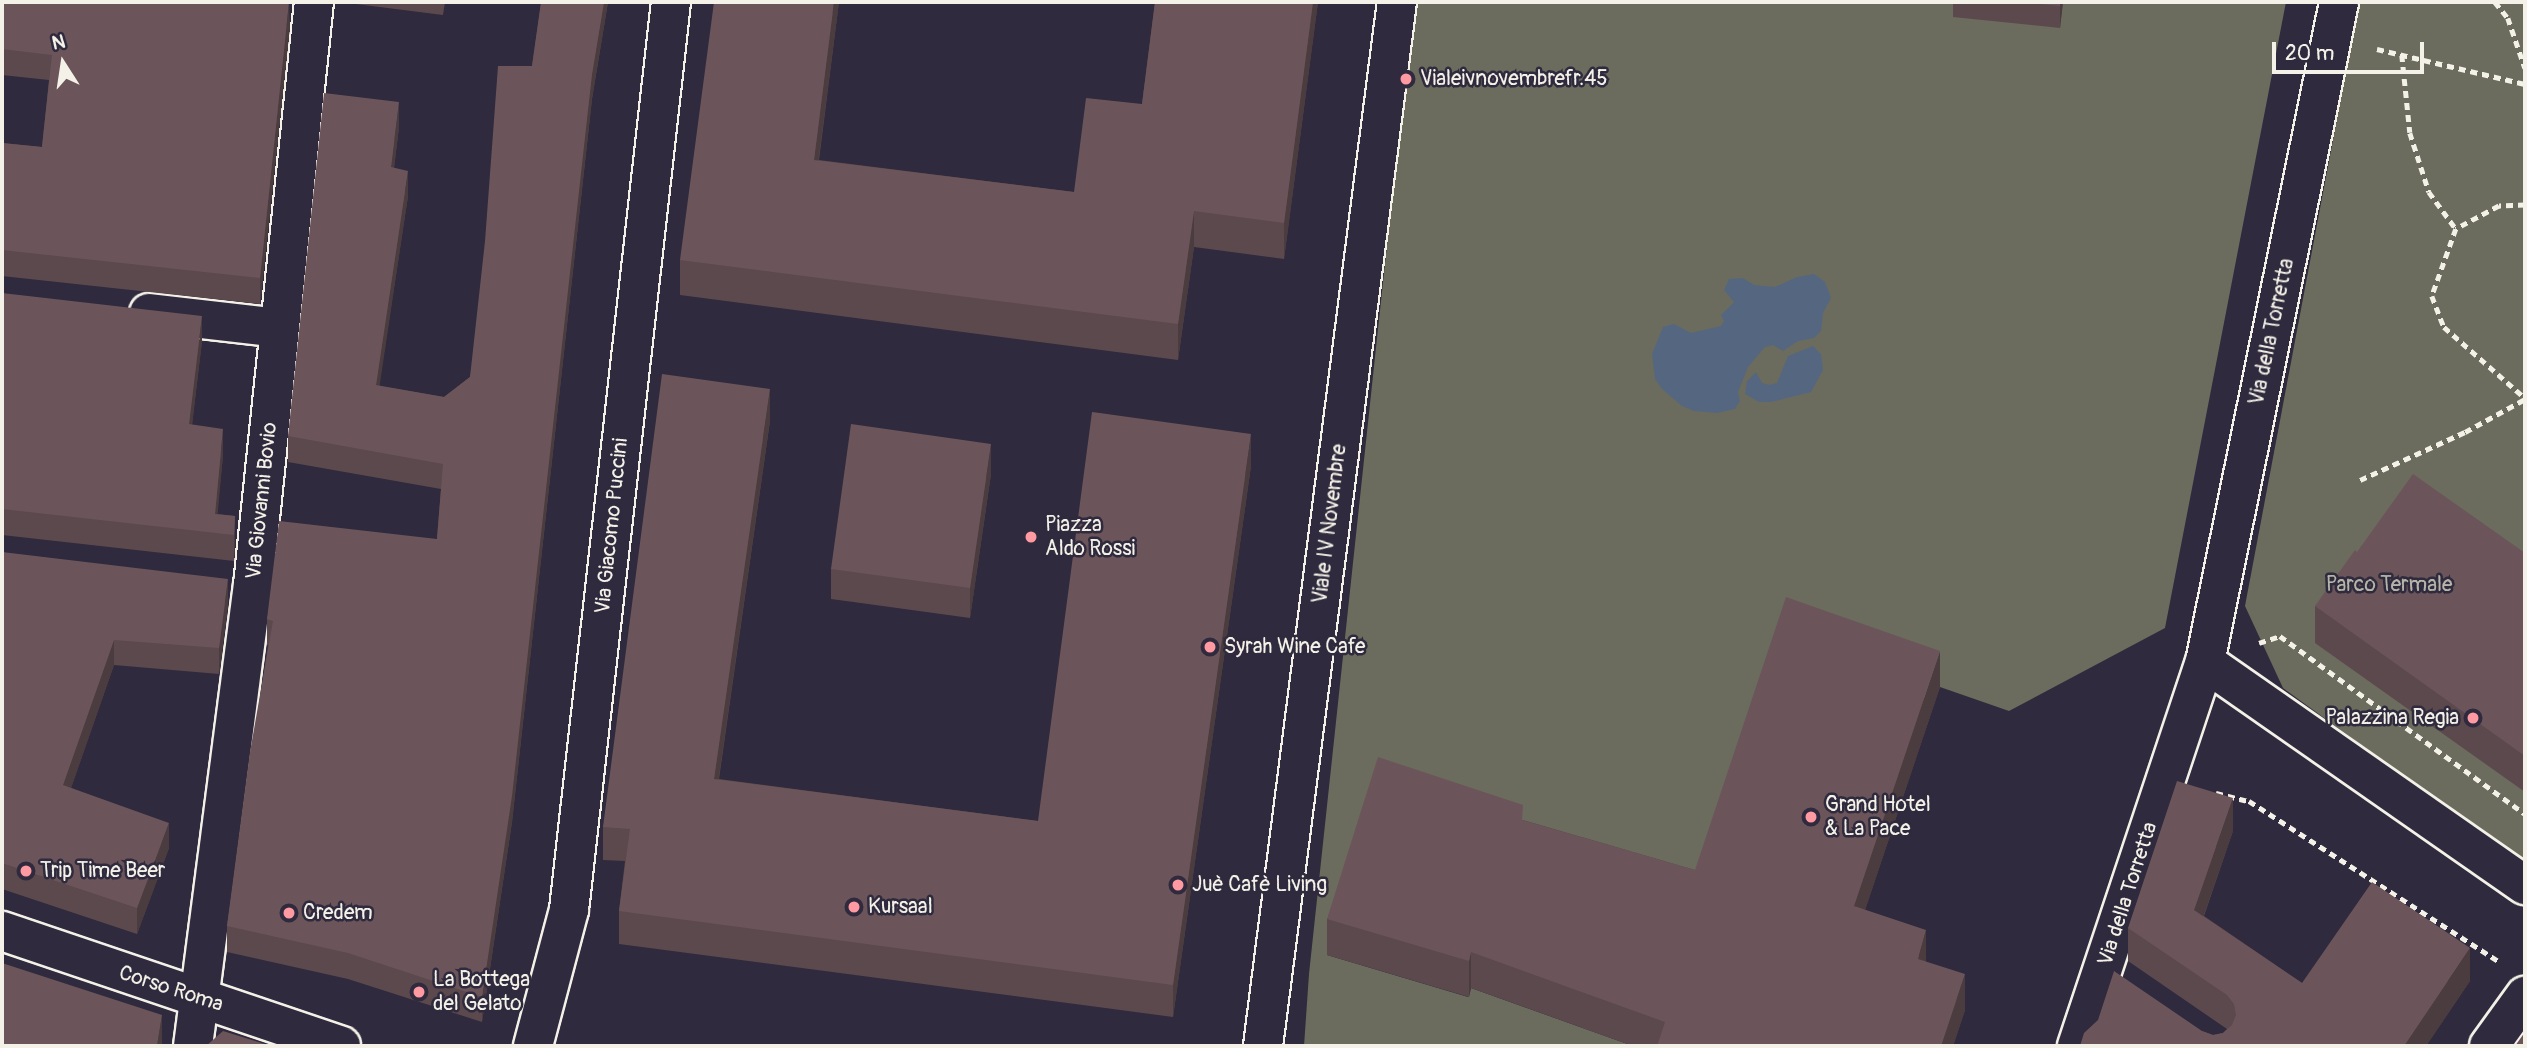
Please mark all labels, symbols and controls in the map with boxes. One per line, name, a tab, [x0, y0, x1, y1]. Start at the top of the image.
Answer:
north arrow	[28, 28, 98, 98]
scale bar	[2275, 28, 2427, 72]
text: N	[50, 29, 67, 56]
text: 20 m	[2285, 40, 2334, 67]
place label: Vialeivnovembrefr.45	[1420, 66, 1608, 92]
marker: Vialeivnovembrefr.45	[1398, 71, 1414, 87]
street label: Via della Torretta	[2244, 256, 2300, 408]
street label: Via Giovanni Bovio	[241, 421, 283, 581]
street label: Via Giacomo Puccini	[590, 437, 634, 615]
street label: Viale IV Novembre	[1308, 443, 1352, 605]
place label: Piazza Aldo Rossi	[1045, 512, 1135, 562]
marker: Piazza Aldo Rossi	[1023, 529, 1039, 545]
park label: Parco Termale	[2326, 572, 2452, 598]
place label: Syrah Wine Cafe	[1224, 634, 1365, 660]
marker: Syrah Wine Cafe	[1202, 639, 1218, 655]
place label: Palazzina Regia	[2326, 705, 2459, 731]
marker: Palazzina Regia	[2465, 710, 2481, 726]
place label: Grand Hotel & La Pace	[1825, 792, 1931, 842]
marker: Grand Hotel & La Pace	[1803, 809, 1819, 825]
street label: Via della Torretta	[2093, 819, 2163, 969]
place label: Trip Time Beer	[40, 858, 165, 884]
marker: Trip Time Beer	[18, 863, 34, 879]
place label: Juè Cafè Living	[1192, 872, 1327, 898]
marker: Juè Cafè Living	[1170, 877, 1186, 893]
place label: Kursaal	[868, 894, 933, 920]
marker: Kursaal	[846, 899, 862, 915]
place label: Credem	[303, 900, 373, 926]
marker: Credem	[281, 905, 297, 921]
street label: Corso Roma	[116, 960, 226, 1018]
place label: La Bottega del Gelato	[433, 967, 530, 1017]
marker: La Bottega del Gelato	[411, 984, 427, 1000]

